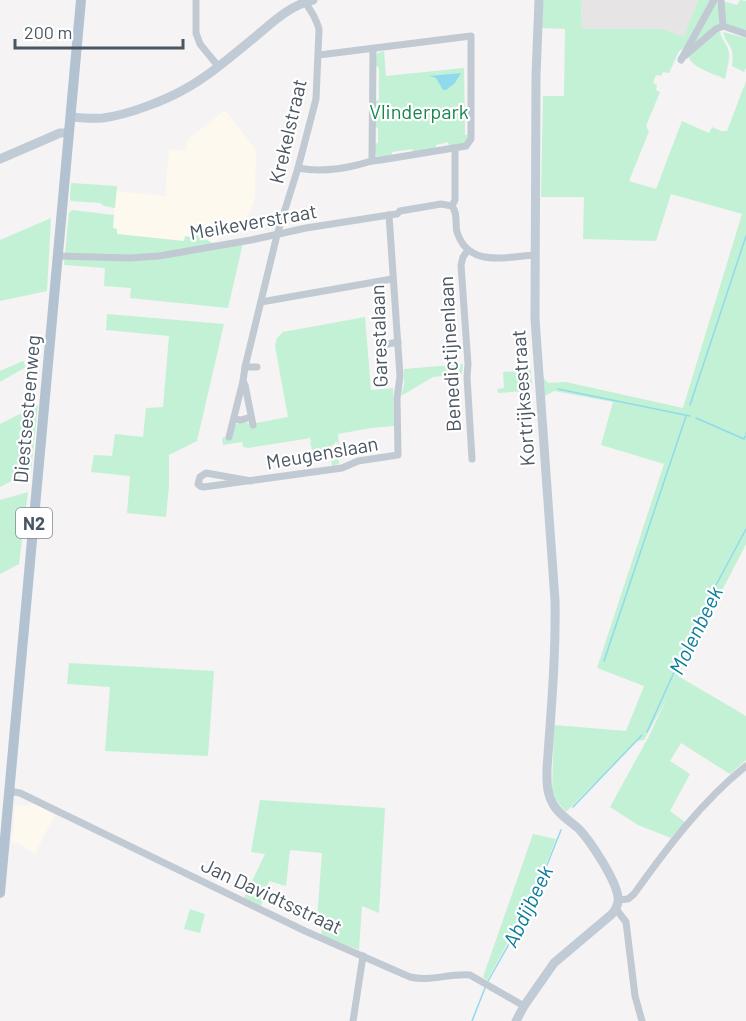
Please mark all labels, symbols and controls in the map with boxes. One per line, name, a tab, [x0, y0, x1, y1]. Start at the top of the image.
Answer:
scale bar	[15, 12, 183, 50]
text: 200 m	[24, 21, 72, 43]
street label: Krekelstraat	[263, 76, 311, 186]
park label: Vlinderpark	[369, 99, 469, 123]
street label: Meikeverstraat	[187, 198, 319, 244]
street label: Benedictijnenlaan	[433, 275, 465, 433]
street label: Garestalaan	[364, 284, 392, 388]
street label: Kortrijksestraat	[505, 329, 539, 467]
street label: Diestsesteenweg	[8, 334, 44, 484]
street label: Meugenslaan	[264, 430, 380, 474]
road number: N2	[16, 508, 52, 538]
water label: Molenbeek	[663, 581, 727, 678]
street label: Jan Davidtsstraat	[198, 852, 346, 938]
water label: Abdijbeek	[497, 860, 558, 951]

